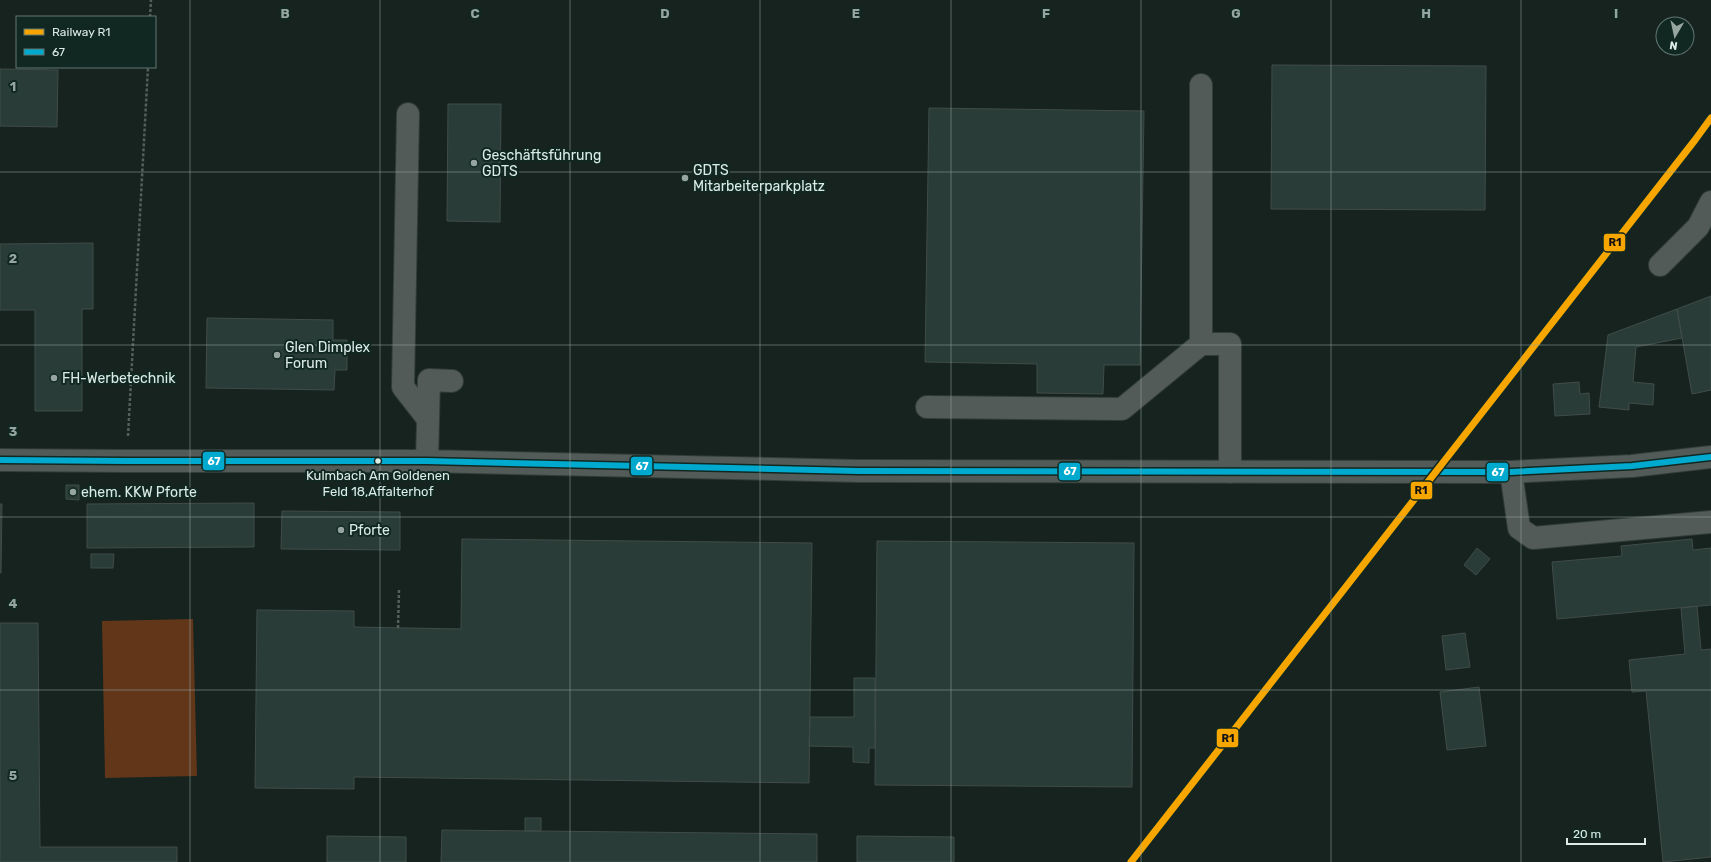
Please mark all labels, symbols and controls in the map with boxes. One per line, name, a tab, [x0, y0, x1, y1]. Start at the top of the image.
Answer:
text: B	[280, 6, 290, 21]
text: C	[470, 6, 480, 21]
text: D	[660, 6, 670, 21]
text: E	[852, 6, 860, 21]
text: F	[1042, 6, 1050, 21]
text: G	[1231, 6, 1241, 21]
text: H	[1421, 6, 1431, 21]
text: I	[1614, 6, 1618, 21]
legend	[16, 16, 156, 68]
north arrow	[1655, 16, 1695, 56]
text: Railway R1	[52, 25, 110, 39]
text: N	[1669, 38, 1678, 52]
text: 67	[52, 45, 65, 59]
text: 1	[10, 79, 16, 94]
place label: Geschäftsführung GDTS	[482, 147, 601, 180]
marker: Geschäftsführung GDTS	[469, 158, 479, 168]
place label: GDTS Mitarbeiterparkplatz	[693, 162, 825, 195]
marker: GDTS Mitarbeiterparkplatz	[680, 173, 690, 183]
line badge: R1	[1603, 233, 1626, 252]
text: R1	[1608, 236, 1622, 249]
text: 2	[9, 251, 17, 266]
place label: Glen Dimplex Forum	[285, 339, 371, 372]
marker: Glen Dimplex Forum	[272, 350, 282, 360]
place label: FH-Werbetechnik	[62, 370, 176, 387]
marker: FH-Werbetechnik	[49, 373, 59, 383]
text: 3	[9, 424, 18, 439]
line badge: 67	[202, 451, 225, 471]
text: 67	[207, 455, 221, 468]
marker: Kulmbach Am Goldenen Feld 18,Affalterhof	[373, 456, 383, 466]
line badge: 67	[630, 456, 653, 476]
text: 67	[635, 460, 649, 473]
line badge: 67	[1058, 462, 1081, 481]
line badge: 67	[1486, 462, 1509, 482]
text: 67	[1063, 465, 1077, 478]
text: 67	[1491, 466, 1505, 479]
place label: Kulmbach Am Goldenen Feld 18,Affalterhof	[306, 468, 450, 499]
line badge: R1	[1410, 481, 1433, 500]
place label: ehem. KKW Pforte	[81, 484, 197, 501]
text: R1	[1414, 484, 1428, 497]
marker: ehem. KKW Pforte	[68, 487, 78, 497]
place label: Pforte	[349, 522, 390, 539]
marker: Pforte	[336, 525, 346, 535]
text: 4	[9, 596, 18, 611]
line badge: R1	[1216, 728, 1239, 748]
text: R1	[1221, 732, 1235, 745]
text: 5	[9, 768, 17, 783]
scale bar	[1567, 820, 1645, 846]
text: 20 m	[1573, 827, 1601, 841]

